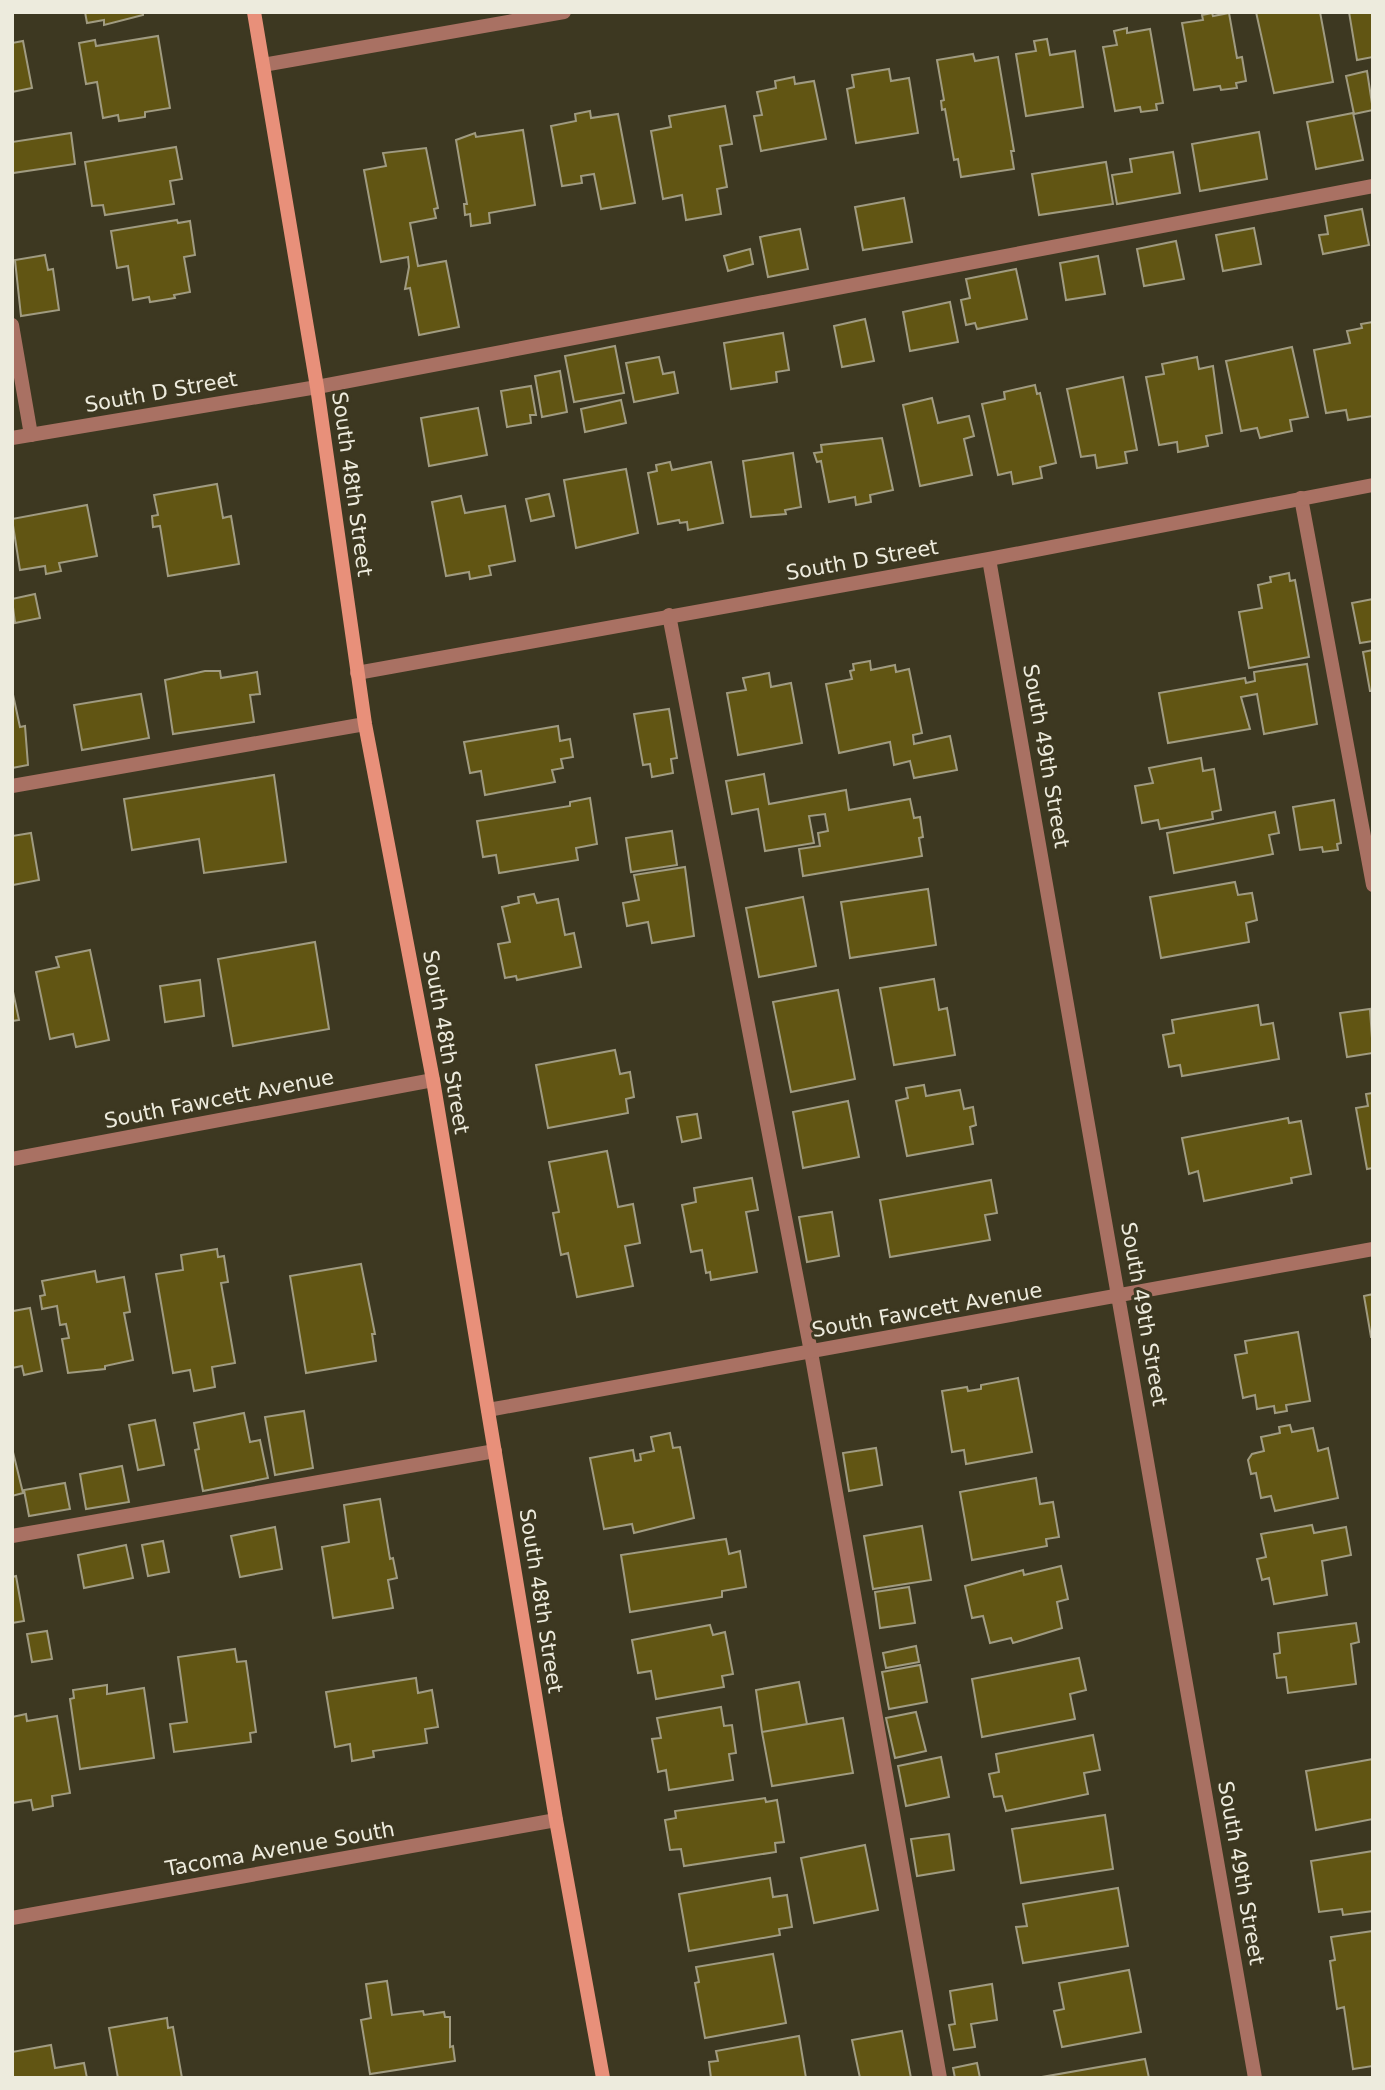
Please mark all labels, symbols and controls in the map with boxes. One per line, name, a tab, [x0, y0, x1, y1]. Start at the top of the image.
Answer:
street label: South D Street	[83, 367, 239, 417]
street label: South 48th Street	[327, 390, 377, 578]
street label: South D Street	[784, 535, 940, 585]
street label: South 49th Street	[1018, 662, 1074, 850]
street label: South 48th Street	[418, 948, 474, 1136]
street label: South Fawcett Avenue	[102, 1065, 336, 1133]
street label: South 49th Street	[1116, 1220, 1172, 1408]
street label: South Fawcett Avenue	[810, 1278, 1044, 1342]
street label: South 48th Street	[515, 1507, 567, 1695]
street label: South 49th Street	[1213, 1779, 1269, 1967]
street label: Tacoma Avenue South	[163, 1817, 396, 1881]

